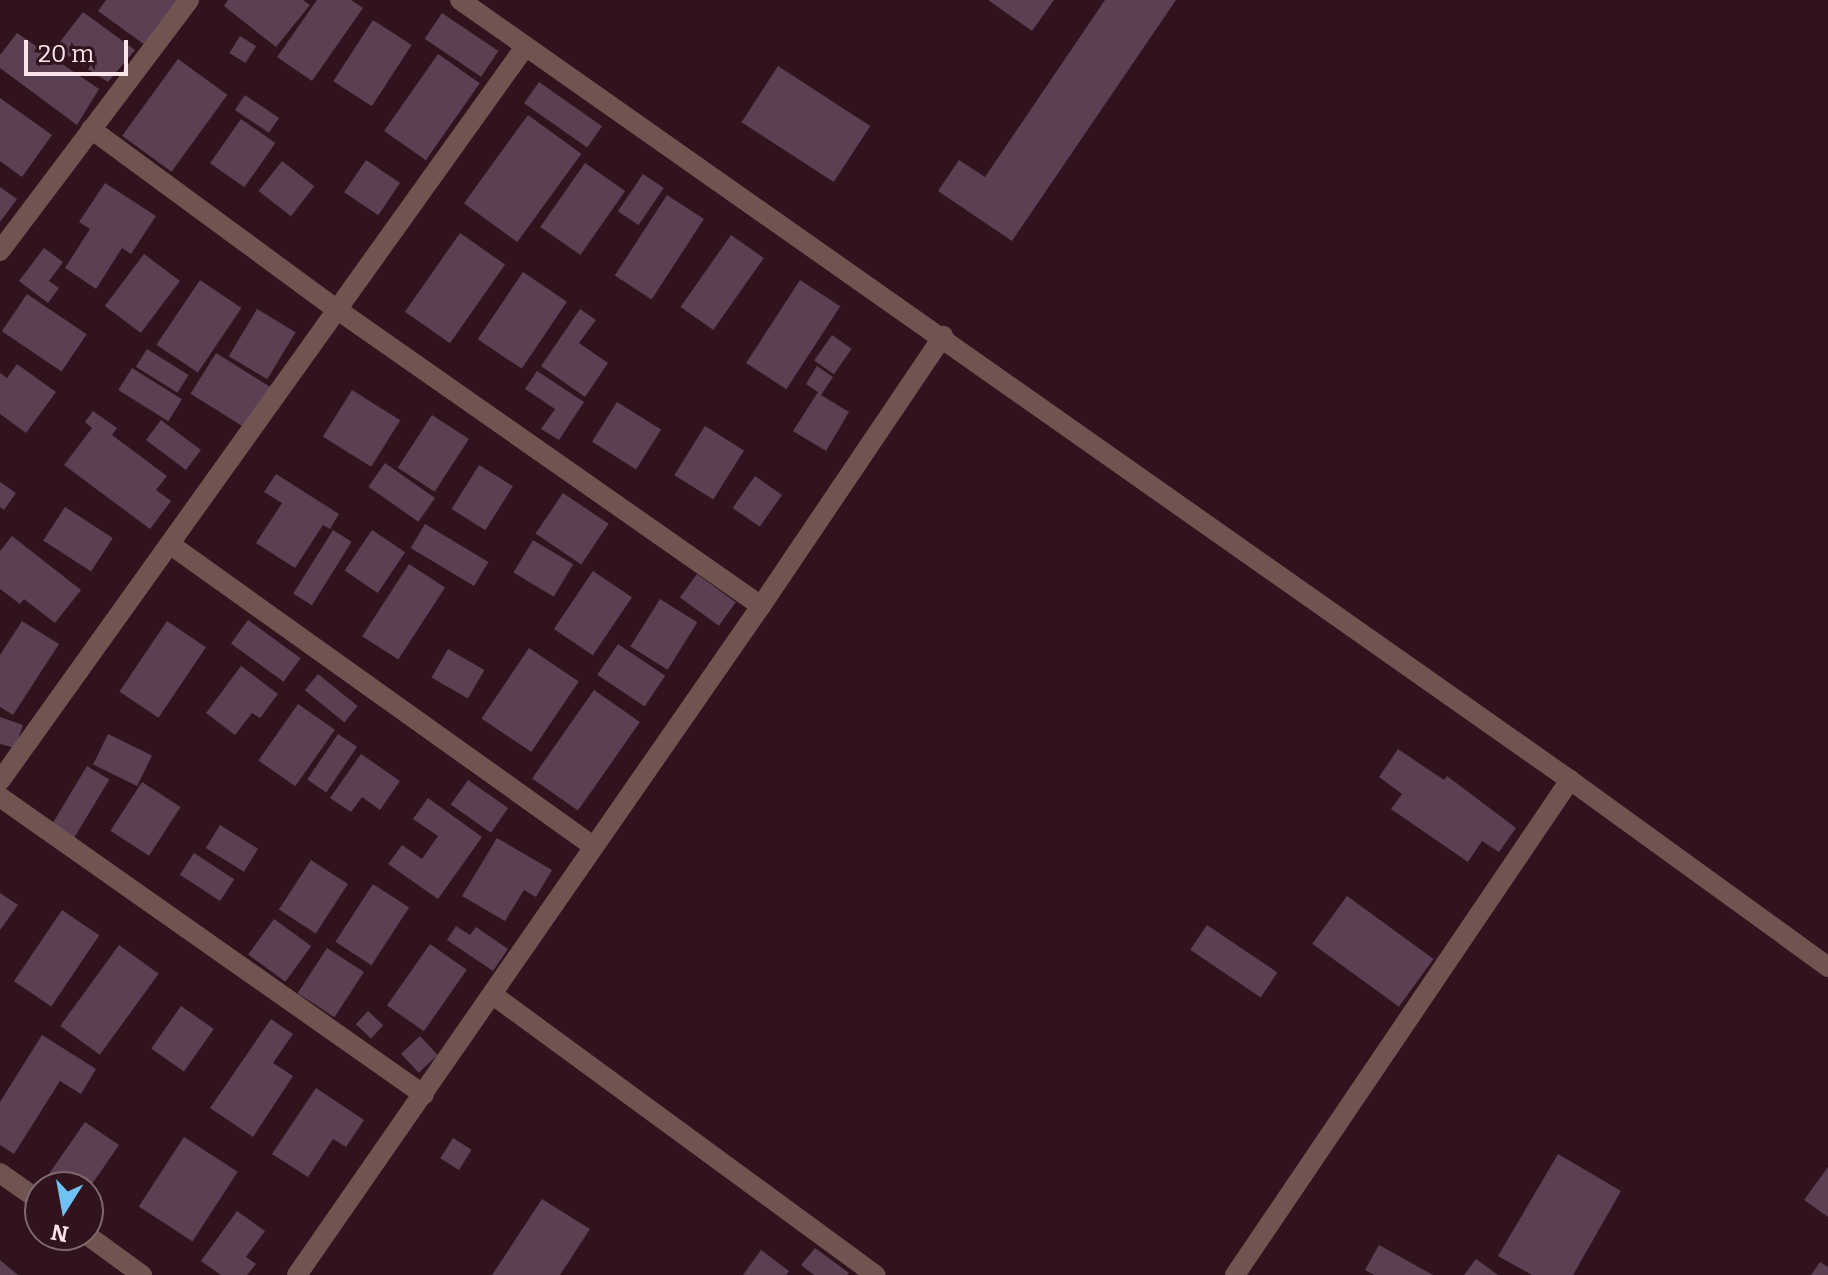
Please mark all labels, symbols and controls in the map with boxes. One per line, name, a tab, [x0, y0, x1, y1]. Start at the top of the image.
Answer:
scale bar	[28, 24, 132, 74]
text: 20 m	[38, 40, 94, 68]
north arrow	[24, 1171, 104, 1251]
text: N	[49, 1218, 71, 1248]

